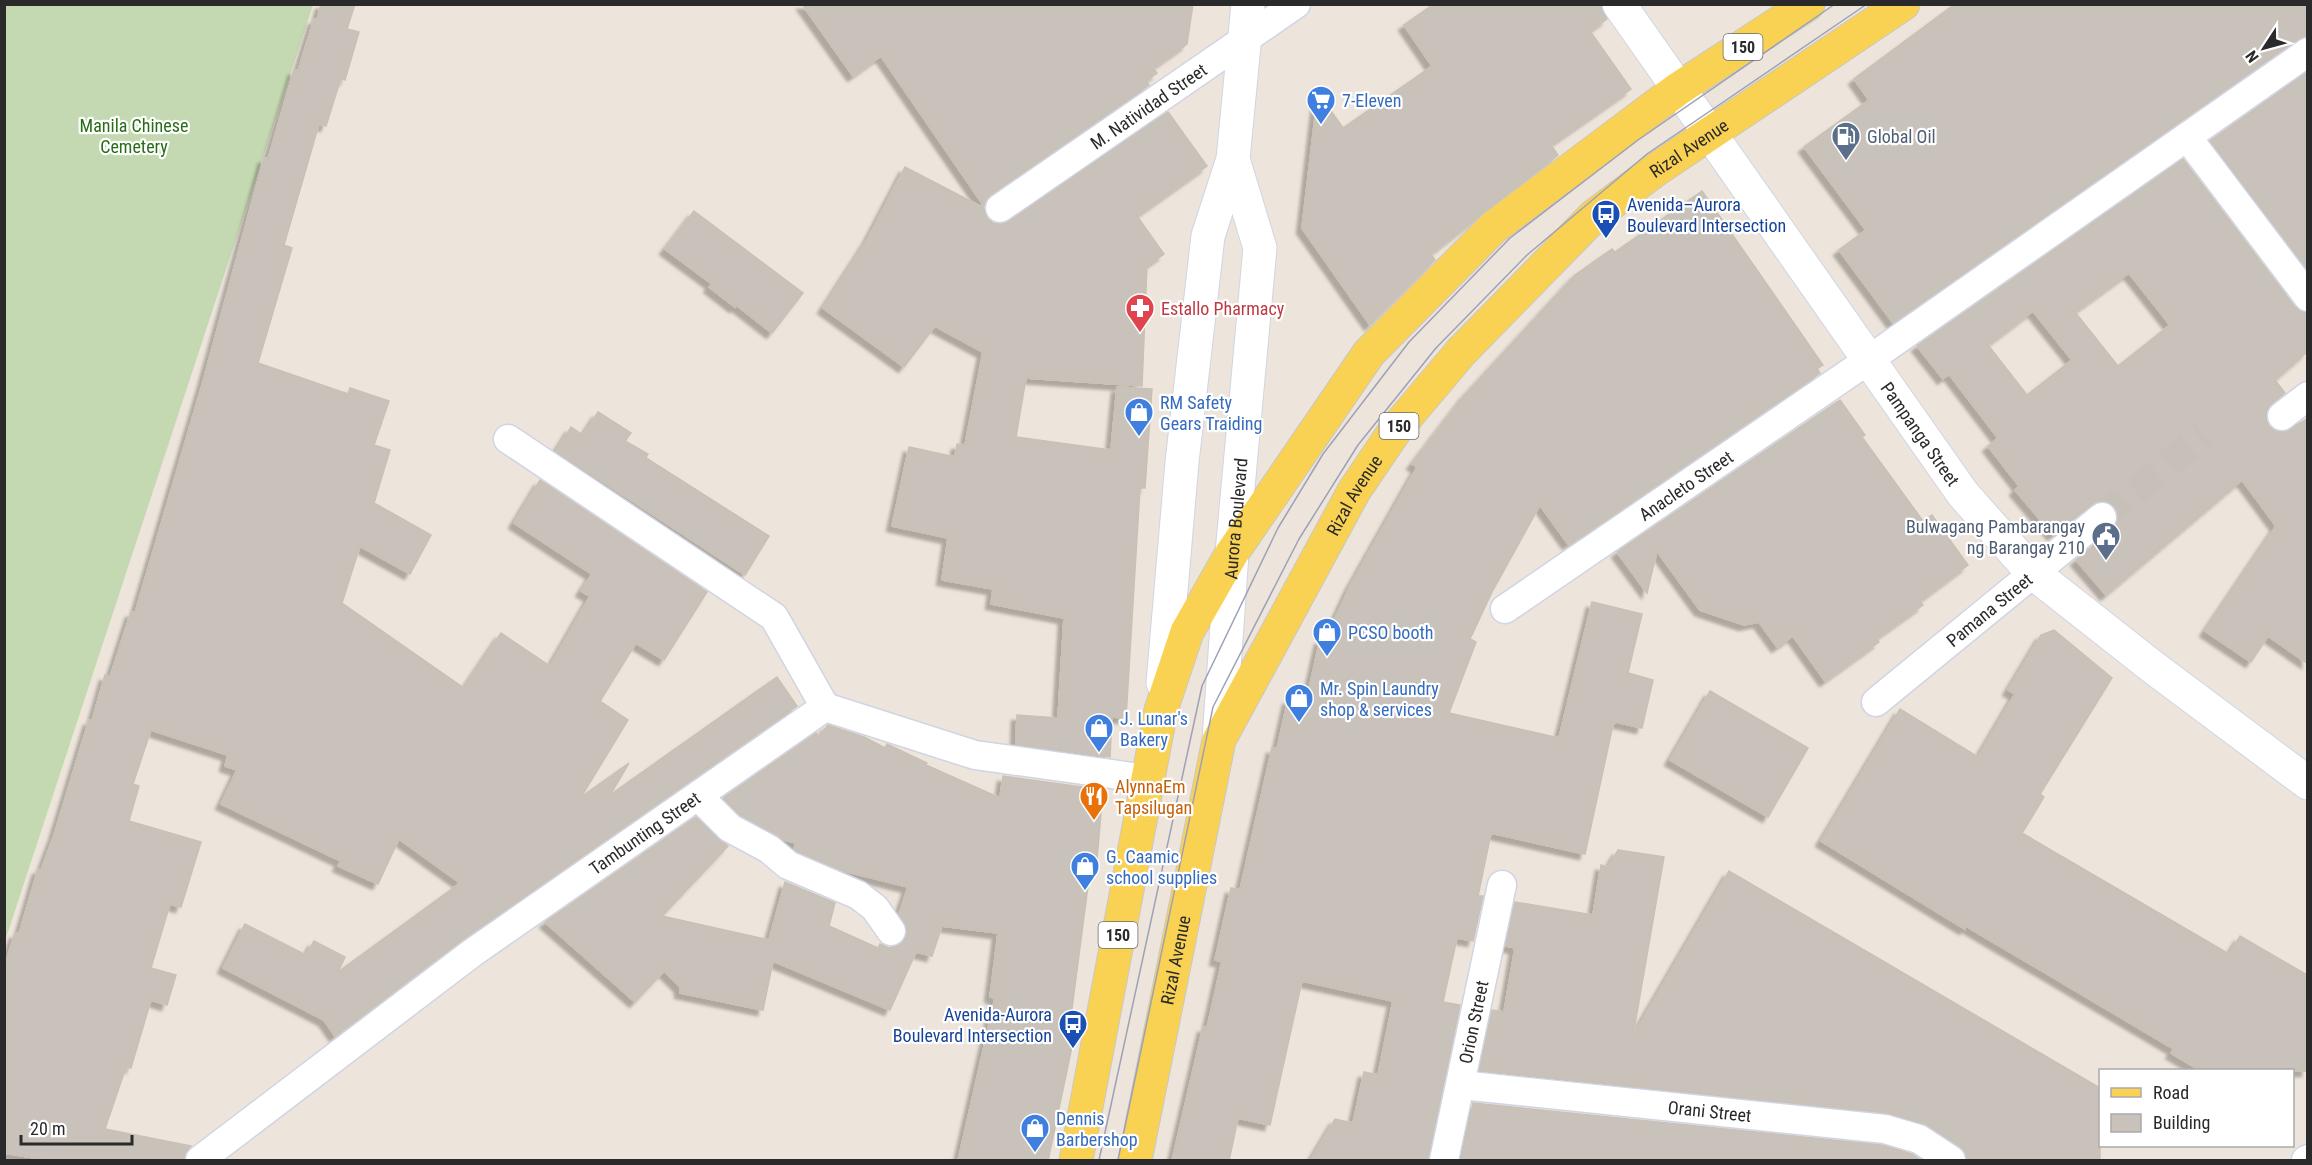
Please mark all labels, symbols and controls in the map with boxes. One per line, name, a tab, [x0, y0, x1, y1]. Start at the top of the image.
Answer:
north arrow	[2234, 18, 2294, 78]
road number: 150	[1724, 34, 1762, 60]
text: N	[2242, 47, 2263, 66]
street label: M. Natividad Street	[1086, 58, 1210, 153]
supermarket icon: 7-Eleven	[1305, 84, 1337, 126]
place label: 7-Eleven	[1342, 90, 1402, 111]
street label: Rizal Avenue	[1645, 114, 1732, 182]
park label: Manila Chinese Cemetery	[80, 115, 188, 157]
fuel station icon: Global Oil	[1830, 120, 1862, 162]
place label: Global Oil	[1867, 126, 1936, 147]
place label: Avenida–Aurora Boulevard Intersection	[1627, 194, 1786, 236]
bus stop icon: Avenida–Aurora Boulevard Intersection	[1590, 198, 1622, 240]
pharmacy icon: Estallo Pharmacy	[1124, 292, 1156, 334]
place label: Estallo Pharmacy	[1161, 298, 1285, 319]
street label: Pampanga Street	[1877, 378, 1964, 490]
place label: RM Safety Gears Traiding	[1160, 392, 1262, 434]
shop icon: RM Safety Gears Traiding	[1123, 396, 1155, 438]
road number: 150	[1380, 413, 1418, 439]
street label: Anacleto Street	[1635, 446, 1737, 525]
street label: Rizal Avenue	[1322, 451, 1386, 539]
street label: Aurora Boulevard	[1220, 457, 1251, 580]
place label: Bulwagang Pambarangay ng Barangay 210	[1906, 516, 2085, 558]
public building icon: Bulwagang Pambarangay ng Barangay 210	[2090, 520, 2122, 562]
street label: Pamana Street	[1942, 568, 2036, 651]
shop icon: PCSO booth	[1311, 616, 1343, 658]
place label: PCSO booth	[1348, 622, 1433, 643]
place label: Mr. Spin Laundry shop & services	[1320, 678, 1439, 720]
shop icon: Mr. Spin Laundry shop & services	[1283, 682, 1315, 724]
place label: J. Lunar's Bakery	[1120, 708, 1188, 750]
shop icon: J. Lunar's Bakery	[1083, 712, 1115, 754]
place label: AlynnaEm Tapsilugan	[1115, 776, 1192, 818]
restaurant icon: AlynnaEm Tapsilugan	[1078, 780, 1110, 822]
street label: Tambunting Street	[585, 787, 704, 879]
place label: G. Caamic school supplies	[1106, 846, 1217, 888]
shop icon: G. Caamic school supplies	[1069, 850, 1101, 892]
street label: Rizal Avenue	[1156, 914, 1194, 1006]
road number: 150	[1098, 922, 1138, 948]
street label: Orion Street	[1454, 978, 1492, 1066]
place label: Avenida-Aurora Boulevard Intersection	[893, 1004, 1052, 1046]
bus stop icon: Avenida-Aurora Boulevard Intersection	[1057, 1008, 1089, 1050]
legend	[2099, 1069, 2294, 1147]
text: Road	[2153, 1082, 2189, 1103]
street label: Orani Street	[1667, 1096, 1752, 1126]
scale bar	[21, 1108, 132, 1146]
place label: Dennis Barbershop	[1056, 1108, 1138, 1150]
shop icon: Dennis Barbershop	[1019, 1112, 1051, 1154]
text: Building	[2153, 1112, 2210, 1133]
text: 20 m	[30, 1118, 65, 1139]

